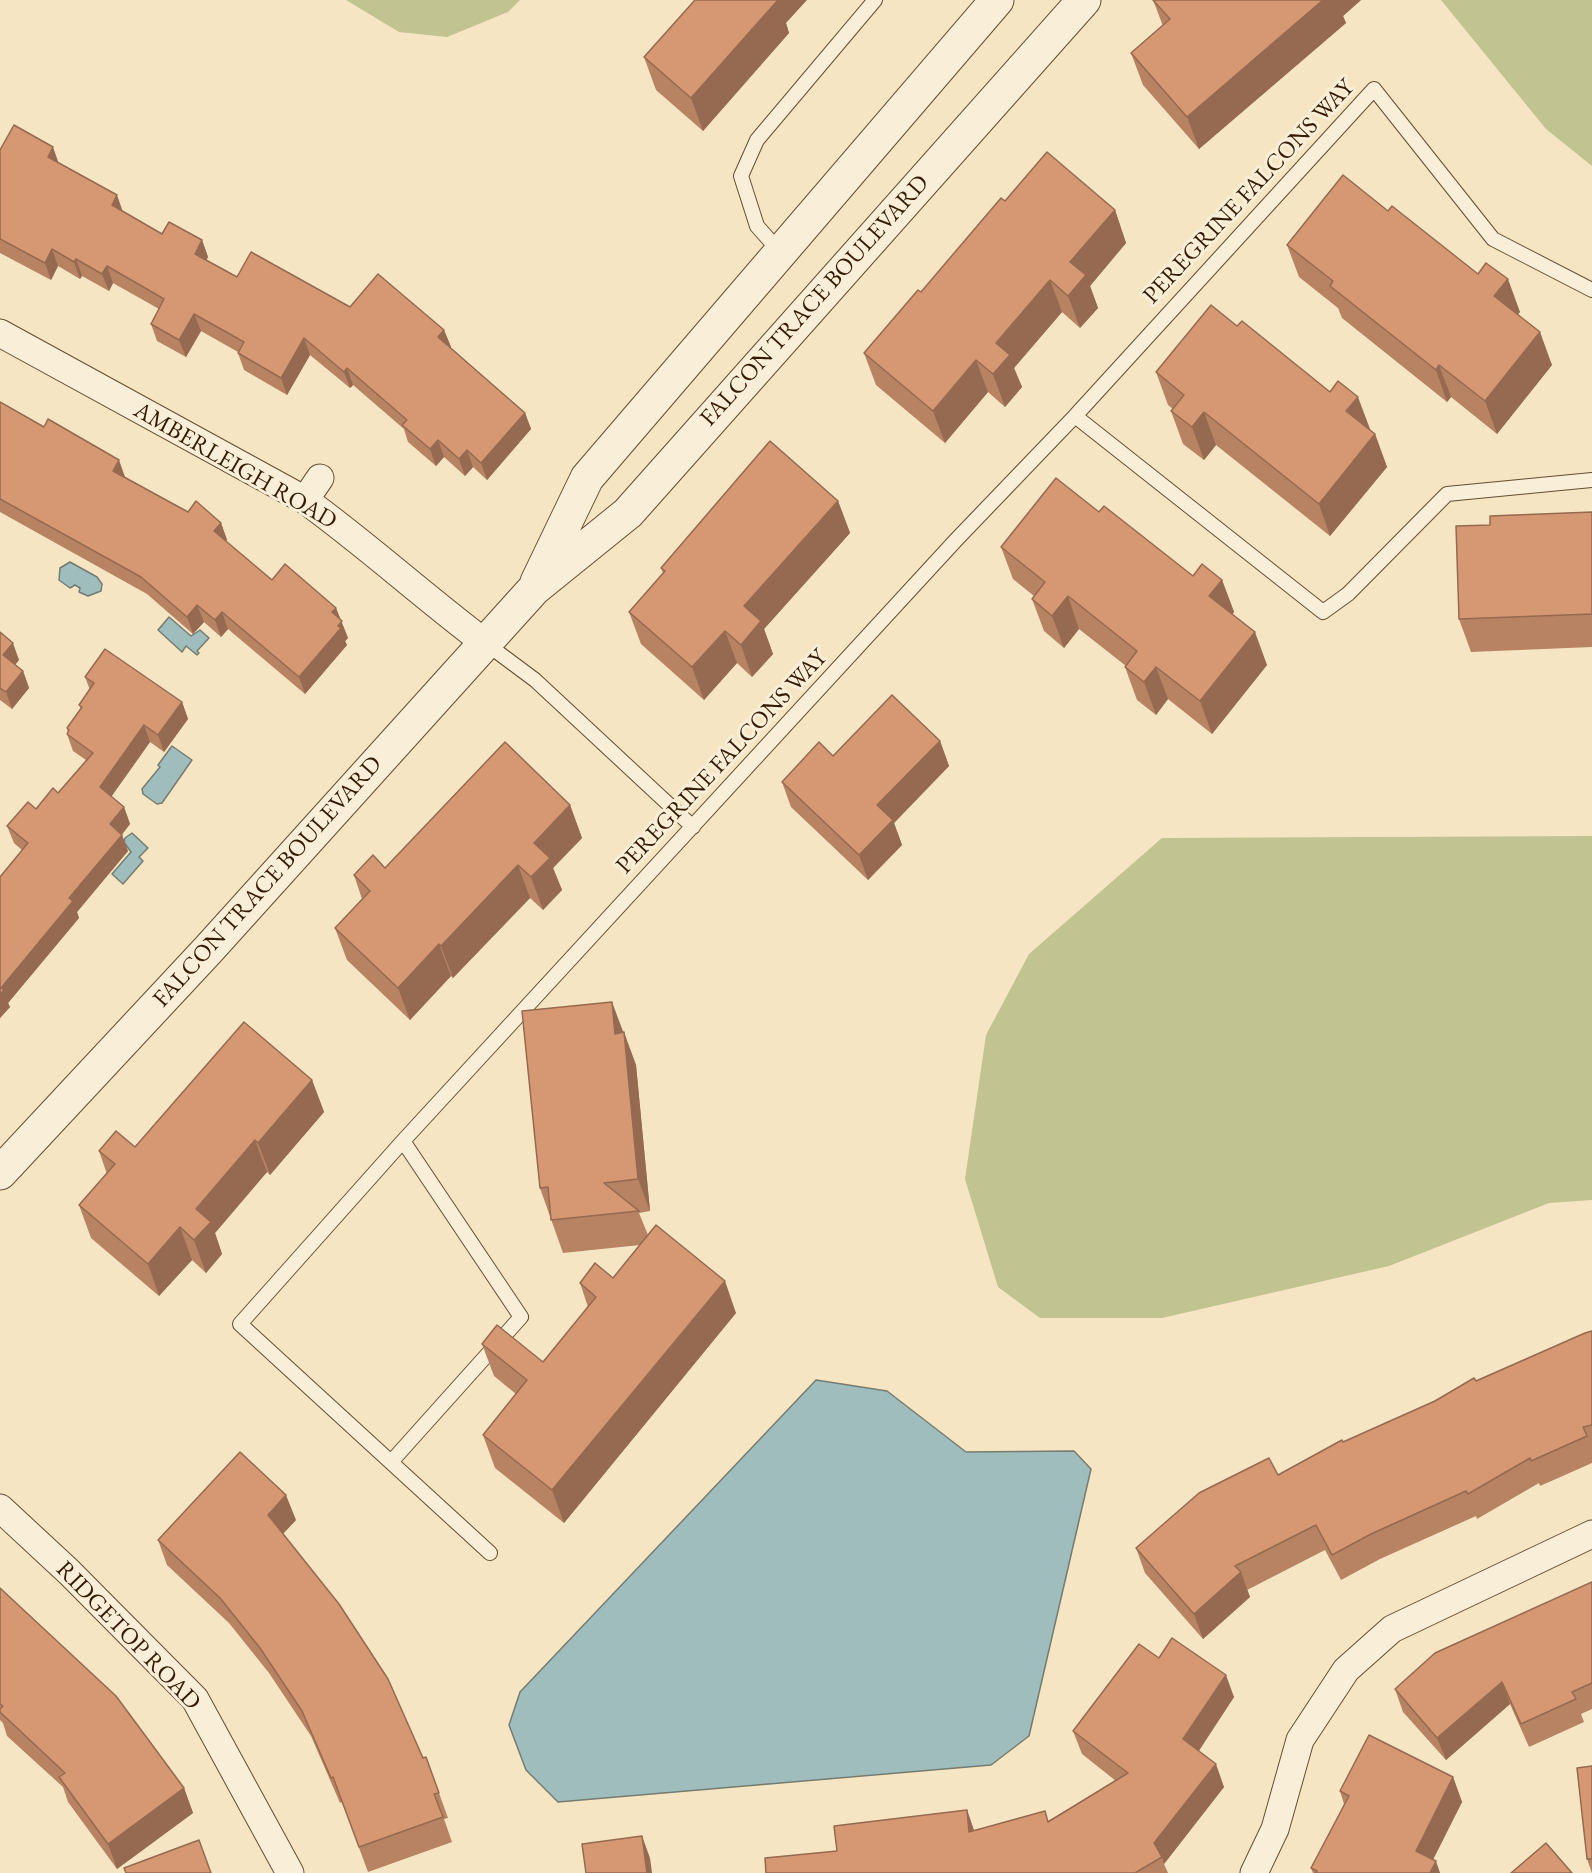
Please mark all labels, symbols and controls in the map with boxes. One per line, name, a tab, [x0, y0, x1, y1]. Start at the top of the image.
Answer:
street label: PEREGRINE FALCONS WAY	[1137, 74, 1361, 310]
street label: FALCON TRACE BOULEVARD	[695, 169, 935, 433]
street label: AMBERLEIGH ROAD	[128, 396, 342, 536]
street label: PEREGRINE FALCONS WAY	[610, 644, 834, 880]
street label: FALCON TRACE BOULEVARD	[148, 750, 388, 1014]
street label: RIDGETOP ROAD	[50, 1556, 206, 1716]

